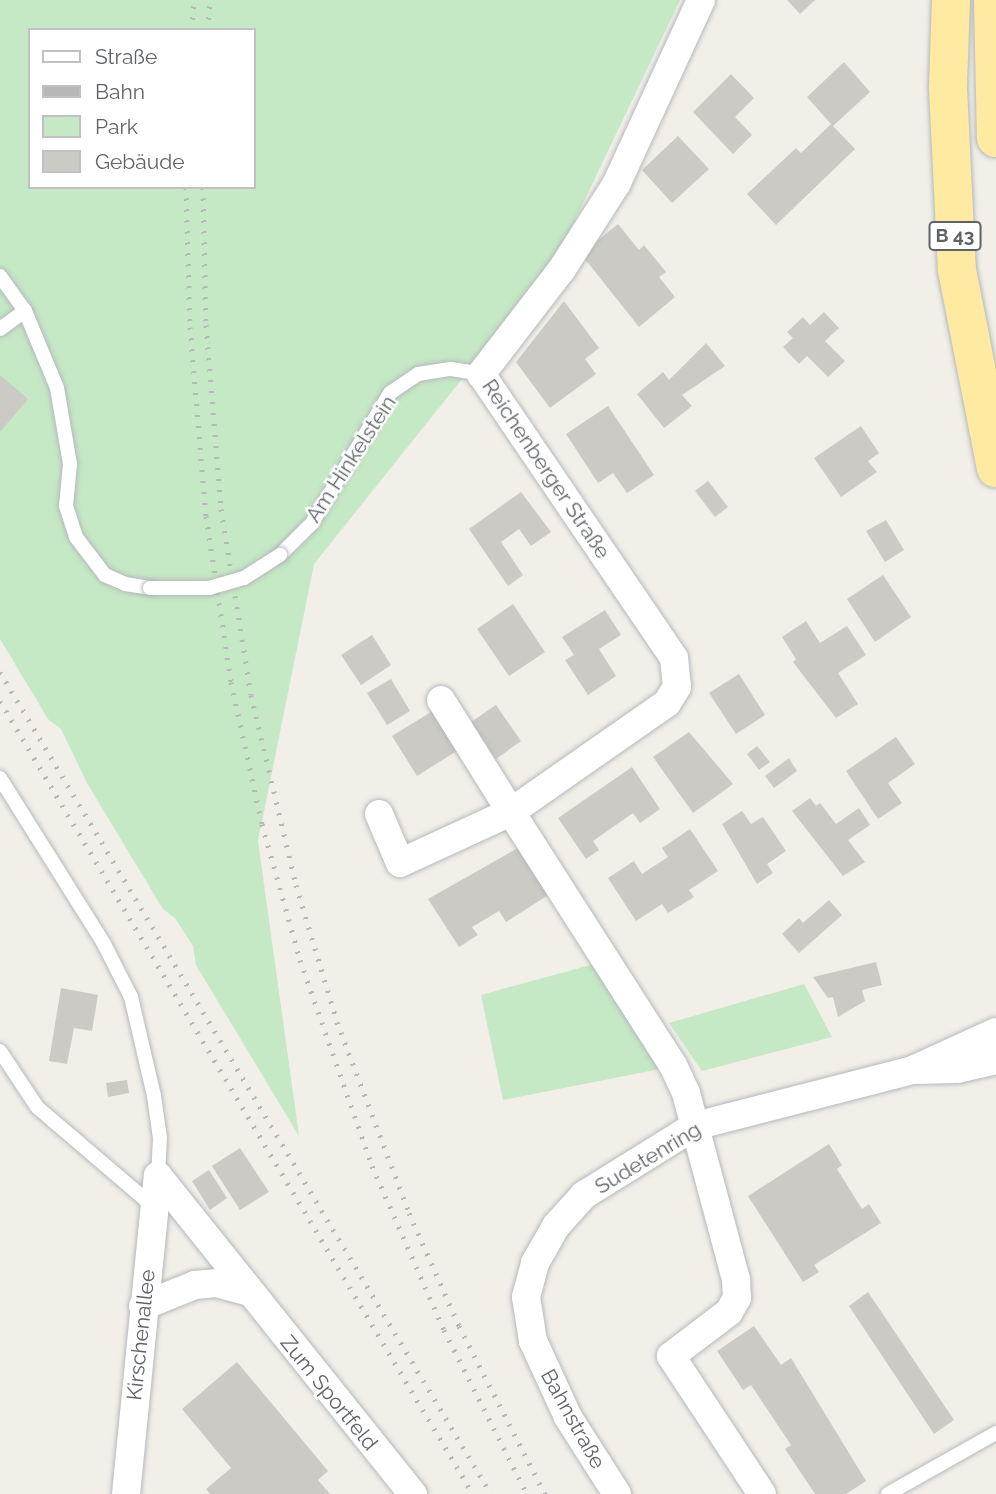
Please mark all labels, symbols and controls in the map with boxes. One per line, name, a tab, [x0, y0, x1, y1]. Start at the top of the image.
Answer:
legend	[28, 28, 256, 189]
text: Straße	[95, 44, 157, 69]
text: Bahn	[95, 79, 145, 104]
text: Park	[95, 114, 138, 139]
text: Gebäude	[95, 149, 185, 174]
road number: B 43	[927, 220, 983, 252]
street label: Reichenberger Straße	[476, 374, 616, 564]
street label: Am Hinkelstein	[301, 391, 401, 527]
street label: Sudetenring	[590, 1117, 706, 1199]
street label: Kirschenallee	[122, 1268, 160, 1402]
street label: Zum Sportfeld	[275, 1331, 383, 1455]
street label: Bahnstraße	[535, 1365, 611, 1473]

